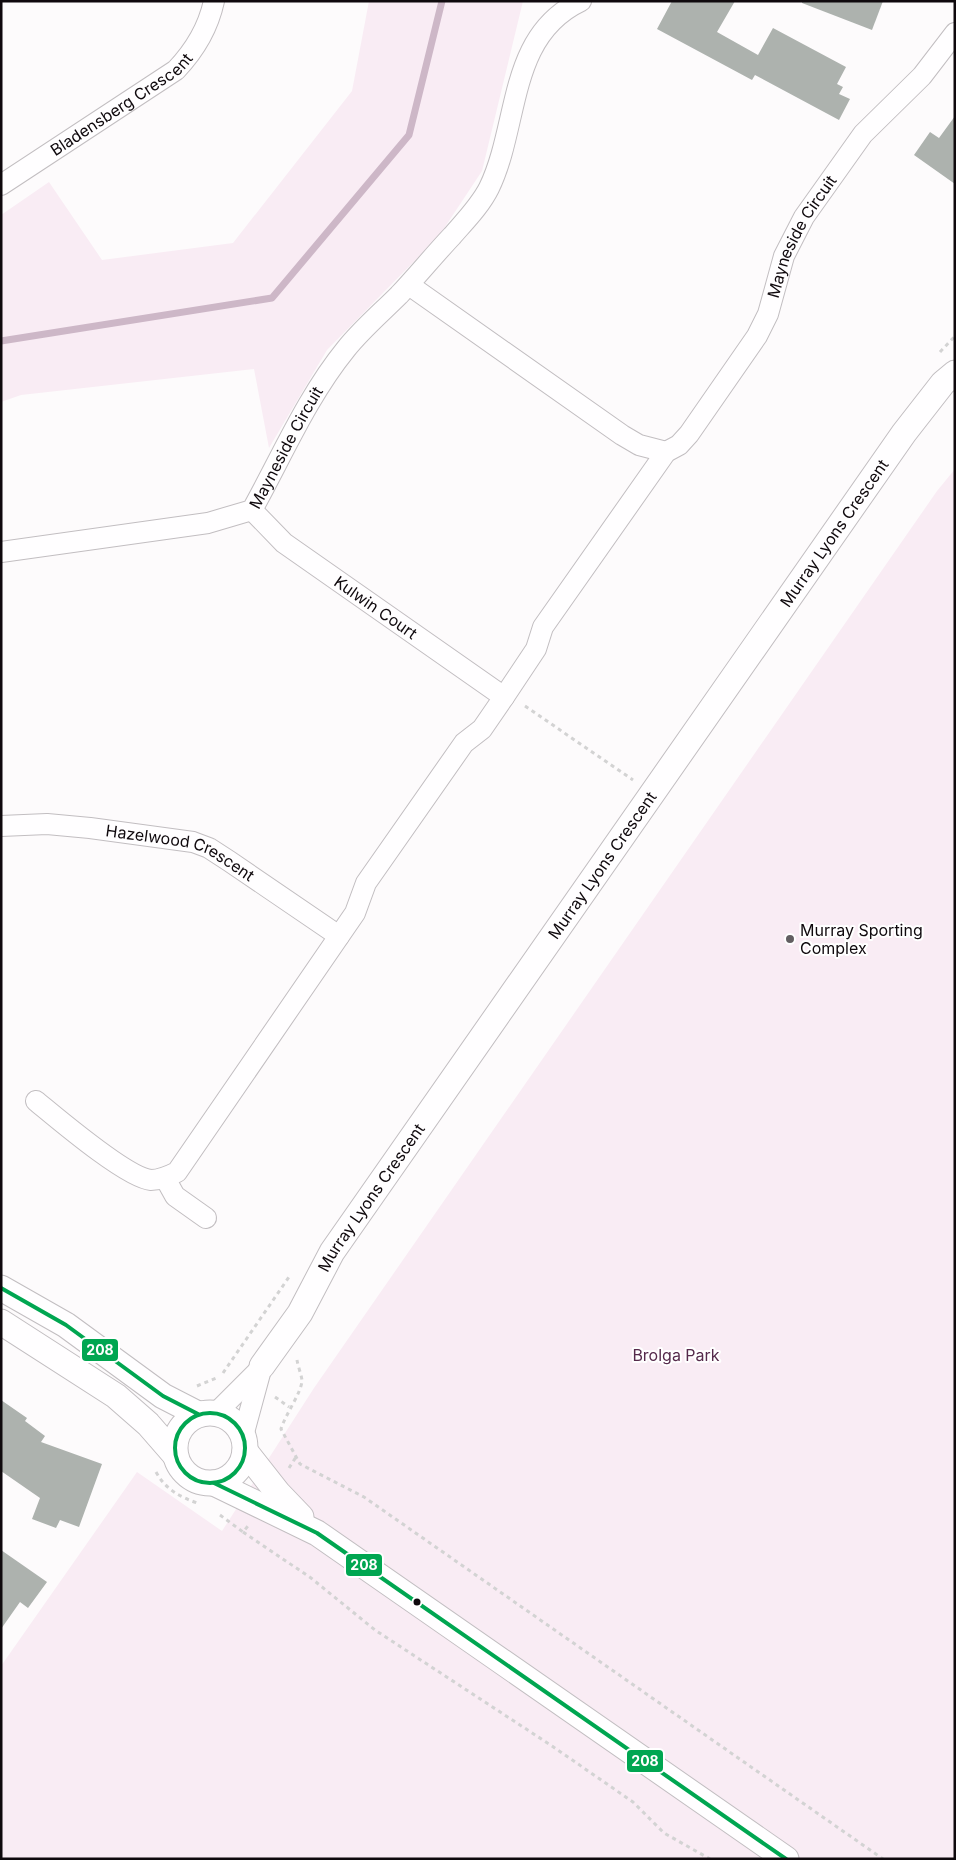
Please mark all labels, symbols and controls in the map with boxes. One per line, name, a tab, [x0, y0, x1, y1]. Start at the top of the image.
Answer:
street label: Bladensberg Crescent	[47, 49, 197, 160]
street label: Mayneside Circuit	[763, 171, 841, 300]
street label: Mayneside Circuit	[245, 383, 327, 512]
street label: Murray Lyons Crescent	[776, 455, 893, 611]
street label: Kulwin Court	[330, 571, 421, 643]
street label: Murray Lyons Crescent	[544, 787, 661, 943]
street label: Hazelwood Crescent	[105, 820, 258, 885]
place label: Murray Sporting Complex	[800, 920, 923, 958]
marker: Murray Sporting Complex	[784, 933, 796, 945]
street label: Murray Lyons Crescent	[313, 1119, 429, 1275]
line badge: 208	[81, 1338, 119, 1362]
text: 208	[86, 1341, 114, 1358]
park label: Brolga Park	[632, 1345, 720, 1365]
line badge: 208	[345, 1553, 383, 1577]
text: 208	[350, 1556, 378, 1573]
unlabelled marker	[412, 1597, 422, 1607]
line badge: 208	[626, 1749, 664, 1773]
text: 208	[631, 1752, 659, 1769]

